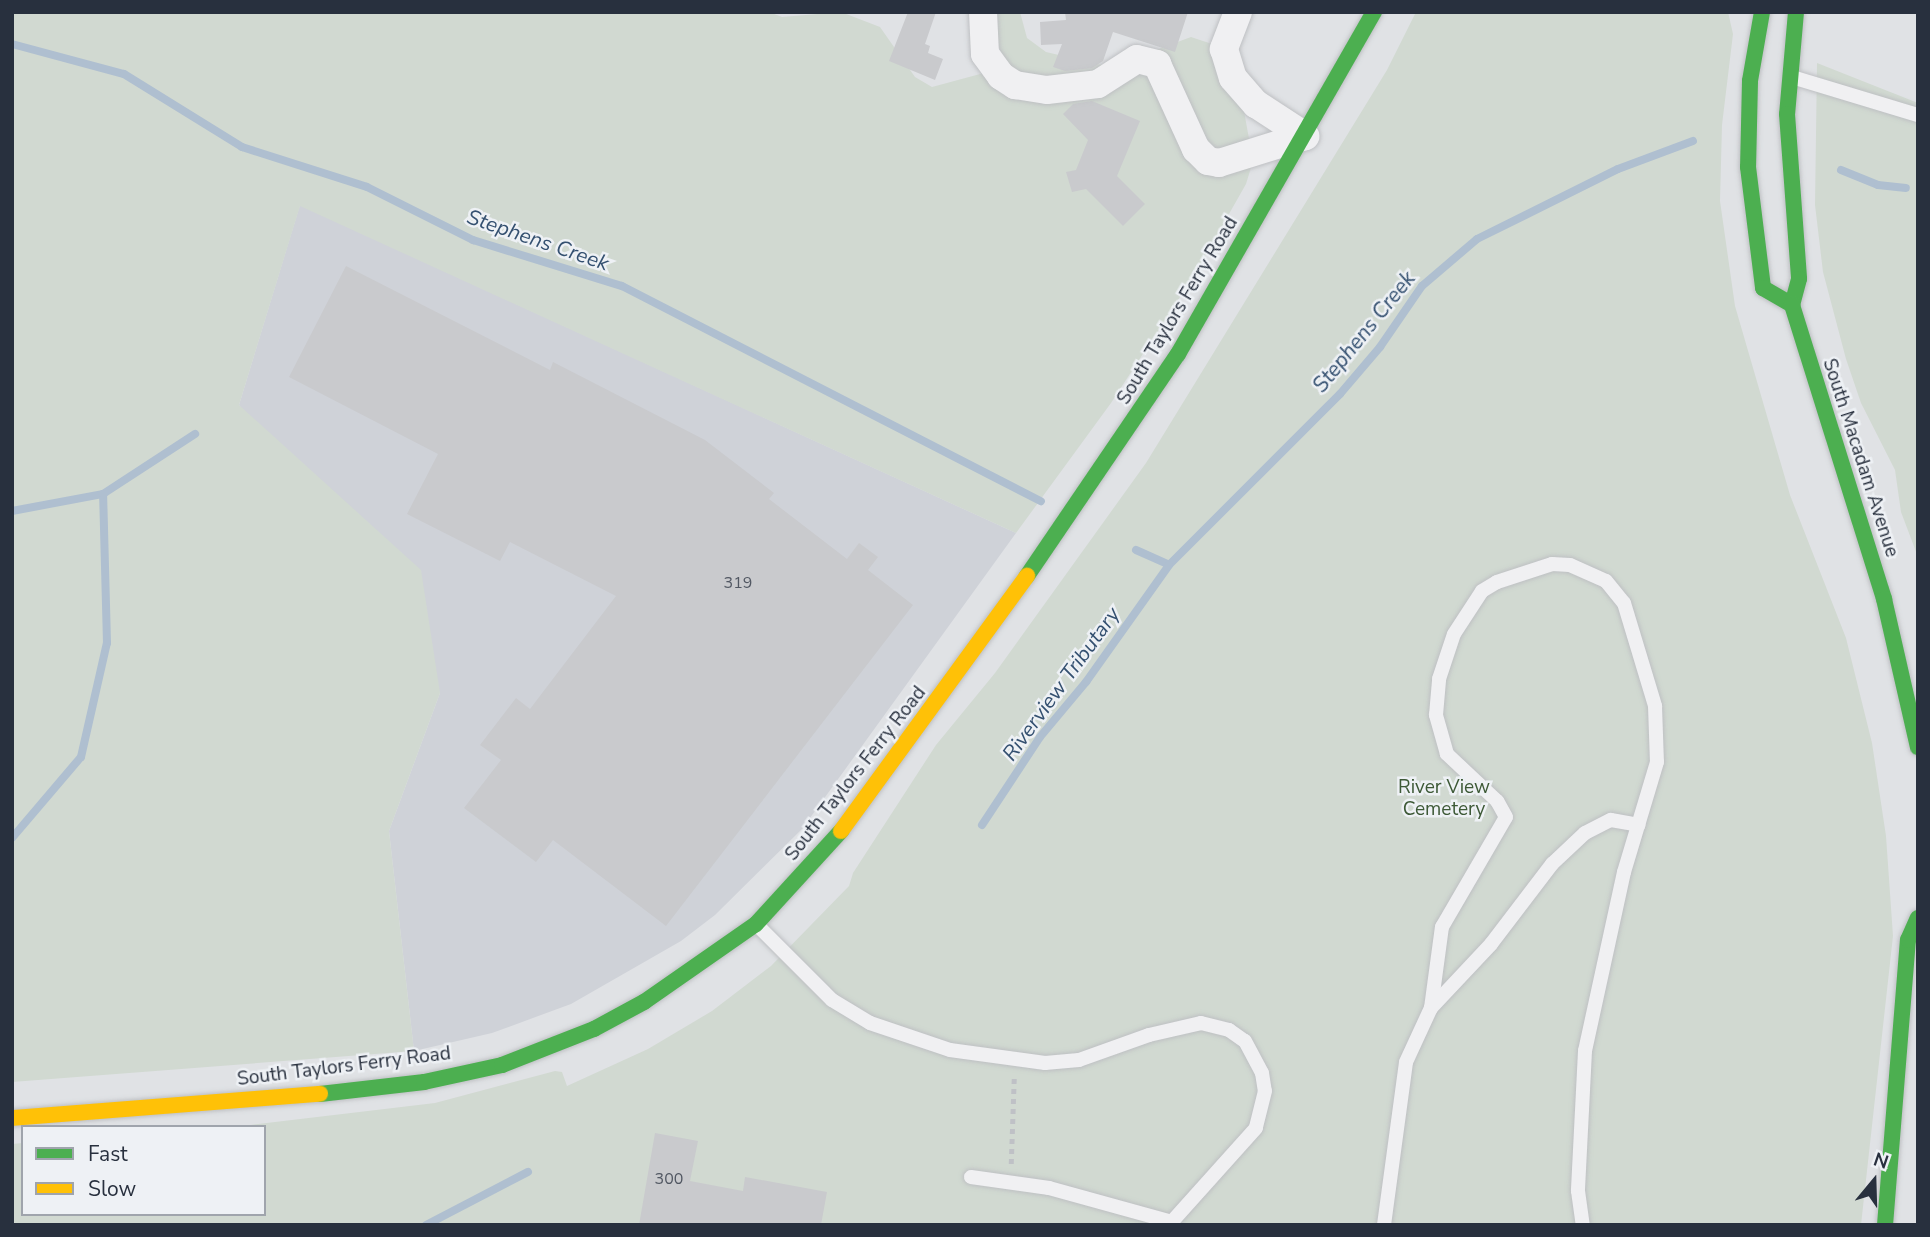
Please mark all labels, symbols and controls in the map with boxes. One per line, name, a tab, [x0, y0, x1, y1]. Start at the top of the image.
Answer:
water label: Stephens Creek	[464, 204, 612, 276]
street label: South Taylors Ferry Road	[1113, 213, 1243, 409]
water label: Stephens Creek	[1308, 266, 1420, 398]
street label: South Macadam Avenue	[1817, 356, 1903, 560]
house number: 319	[724, 573, 752, 593]
water label: Riverview Tributary	[997, 602, 1125, 766]
street label: South Taylors Ferry Road	[781, 682, 931, 866]
park label: River View Cemetery	[1398, 777, 1490, 821]
street label: South Taylors Ferry Road	[236, 1043, 452, 1091]
legend	[21, 1125, 266, 1216]
text: Fast	[88, 1140, 128, 1168]
north arrow	[1839, 1146, 1909, 1216]
text: N	[1870, 1147, 1892, 1176]
house number: 300	[655, 1169, 683, 1189]
text: Slow	[88, 1175, 136, 1203]

